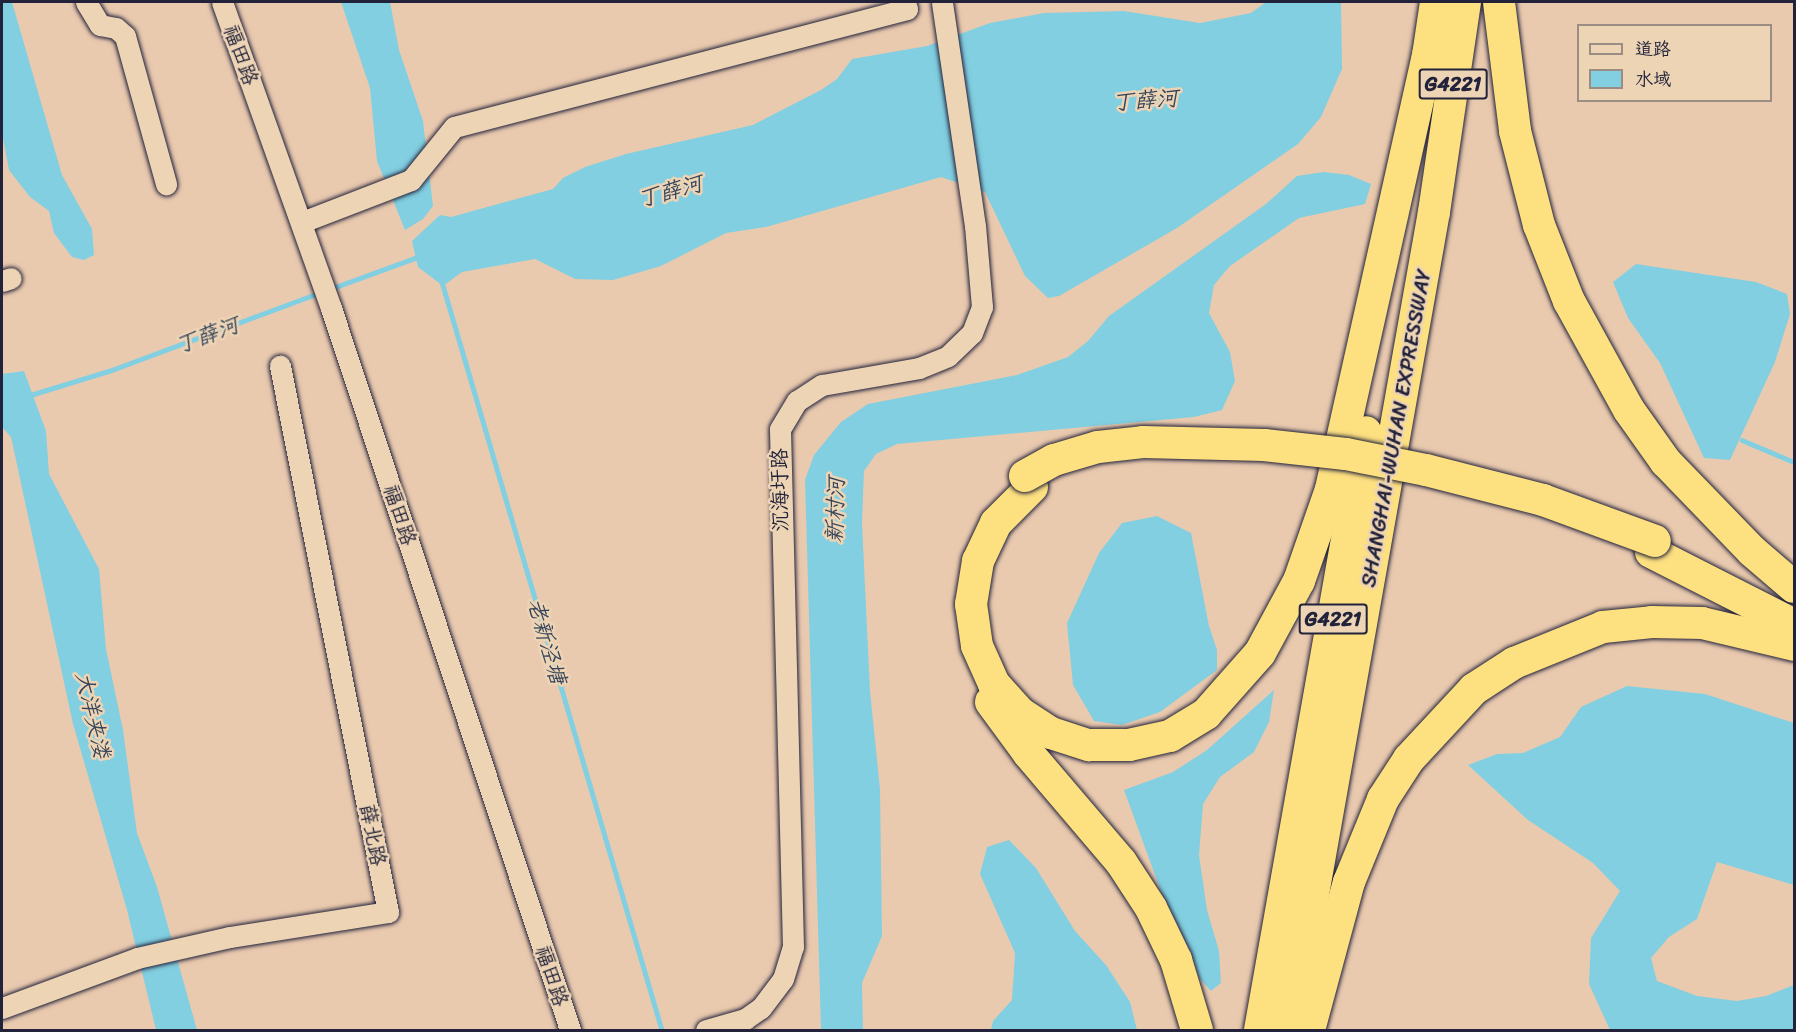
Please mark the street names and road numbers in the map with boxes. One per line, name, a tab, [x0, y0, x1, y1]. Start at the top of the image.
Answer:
street label: 福田路	[218, 21, 264, 89]
road number: G4221	[1418, 67, 1488, 101]
street label: SHANGHAI-WUHAN EXPRESSWAY	[1355, 266, 1437, 590]
street label: 沉海圩路	[767, 448, 793, 532]
street label: 福田路	[378, 481, 422, 549]
road number: G4221	[1298, 602, 1368, 636]
street label: 薛北路	[355, 802, 391, 868]
street label: 福田路	[530, 942, 574, 1010]

